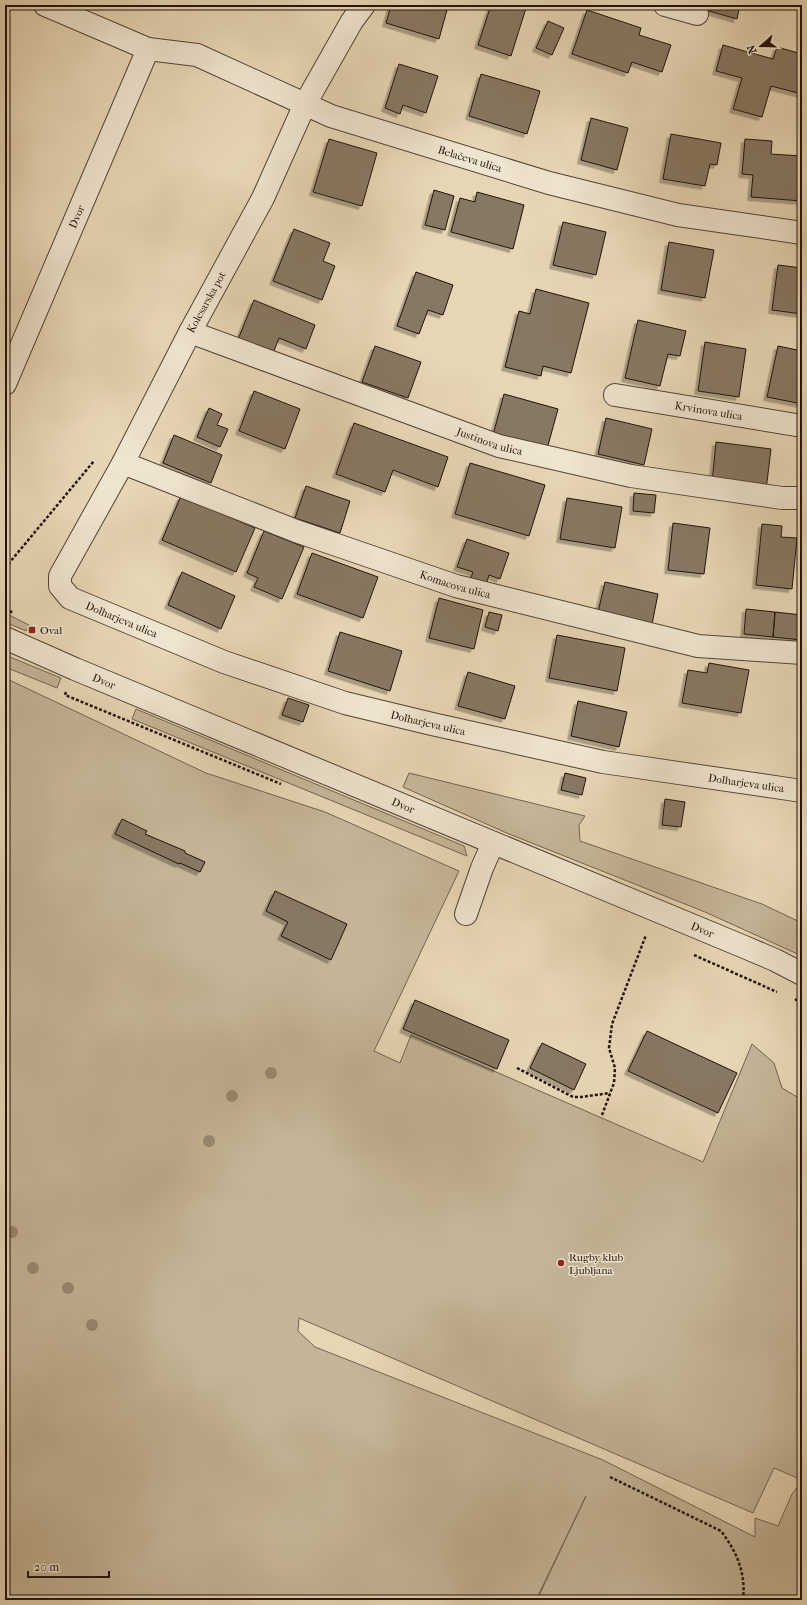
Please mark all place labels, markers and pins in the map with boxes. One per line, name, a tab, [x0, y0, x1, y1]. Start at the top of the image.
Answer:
place label: Oval	[40, 624, 62, 637]
marker: Oval	[27, 625, 37, 635]
place label: Rugby klub Ljubljana	[569, 1251, 623, 1277]
marker: Rugby klub Ljubljana	[556, 1258, 566, 1268]

